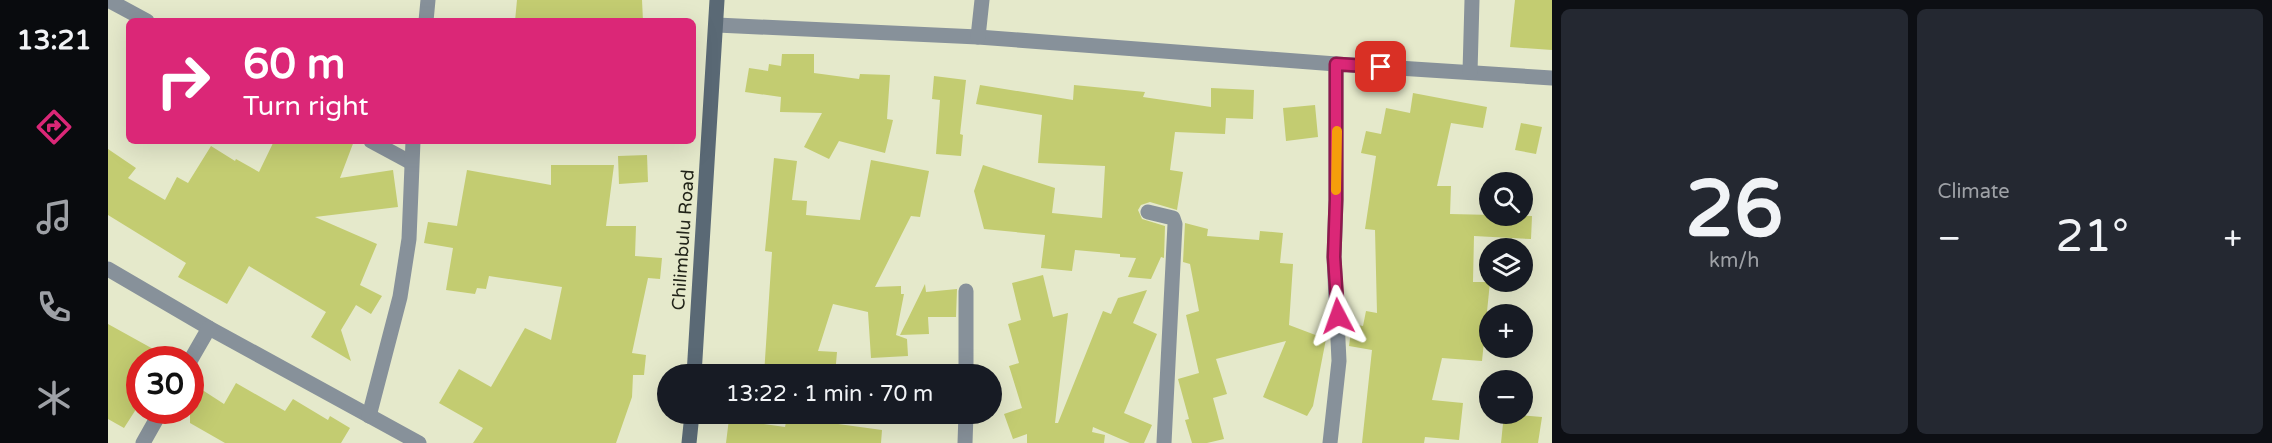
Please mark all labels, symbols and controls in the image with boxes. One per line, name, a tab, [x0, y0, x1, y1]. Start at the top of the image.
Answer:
text: 13:21	[17, 24, 91, 57]
text: 60 m	[243, 39, 345, 90]
pin	[1355, 41, 1406, 92]
icon: right	[144, 42, 222, 120]
icon: arrive	[1364, 50, 1397, 83]
text: Turn right	[243, 90, 369, 123]
icon: directions	[33, 106, 75, 148]
text: 26	[1685, 163, 1783, 257]
street label: Chilimbulu Road	[667, 169, 699, 311]
map controls	[1479, 172, 1533, 424]
button: search	[1479, 172, 1533, 226]
text: Climate	[1938, 180, 2010, 204]
icon: music	[33, 196, 75, 238]
text: 21°	[2055, 210, 2129, 264]
text: −	[1938, 219, 1961, 258]
text: +	[2223, 219, 2242, 258]
button: layers	[1479, 238, 1533, 292]
text: km/h	[1709, 249, 1759, 273]
position arrow	[1306, 284, 1370, 348]
icon: phone	[33, 286, 75, 328]
button: +	[1479, 304, 1533, 358]
speed limit sign: 30	[126, 346, 204, 424]
button: −	[1479, 370, 1533, 424]
icon: climate	[33, 377, 75, 419]
text: 13:22 · 1 min · 70 m	[726, 381, 933, 407]

